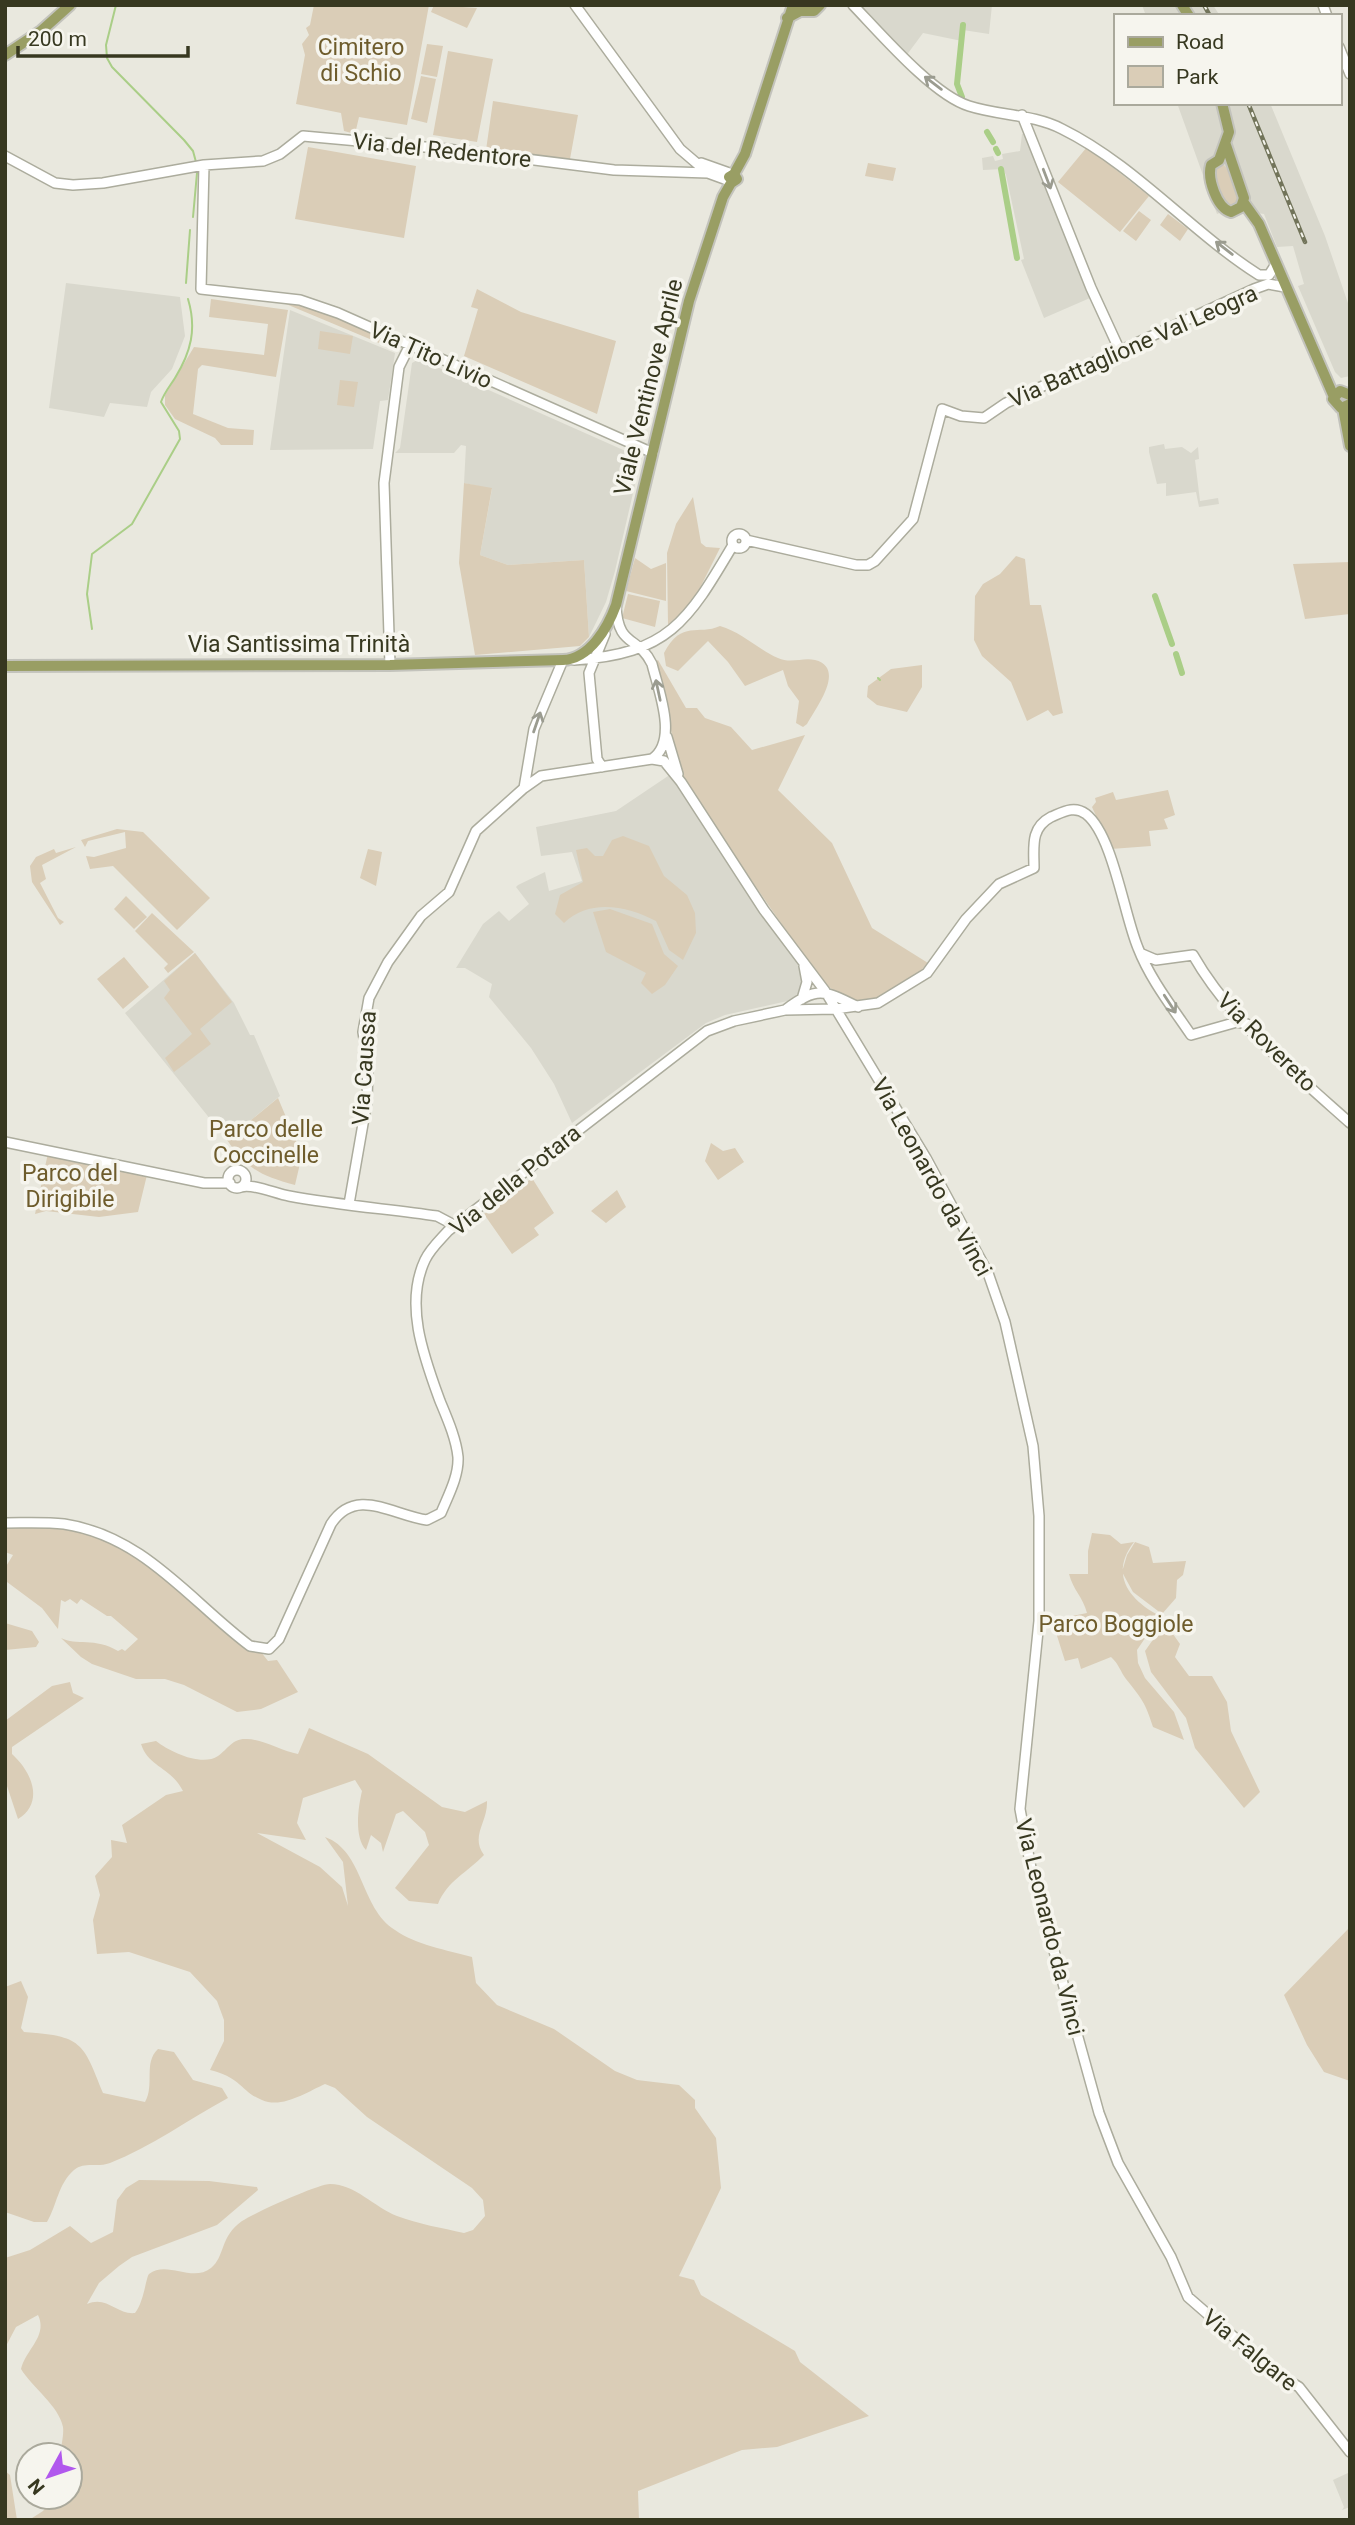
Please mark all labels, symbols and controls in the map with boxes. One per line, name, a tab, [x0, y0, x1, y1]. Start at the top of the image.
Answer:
scale bar	[18, 14, 187, 58]
legend	[1114, 14, 1341, 105]
text: 200 m	[28, 27, 87, 51]
text: Road	[1176, 30, 1224, 54]
park label: Cimitero di Schio	[318, 34, 404, 87]
text: Park	[1176, 65, 1219, 89]
one-way arrow	[924, 75, 943, 90]
street label: Via del Redentore	[351, 128, 533, 173]
one-way arrow	[1042, 168, 1054, 190]
one-way arrow	[1215, 240, 1233, 255]
street label: Viale Ventinove Aprile	[609, 276, 688, 498]
street label: Via Battaglione Val Leogra	[1005, 279, 1262, 414]
street label: Via Tito Livio	[365, 316, 496, 394]
street label: Via Santissima Trinità	[188, 631, 410, 658]
one-way arrow	[650, 679, 664, 702]
one-way arrow	[532, 711, 544, 733]
street label: Via Rovereto	[1212, 987, 1322, 1097]
one-way arrow	[1163, 994, 1178, 1013]
street label: Via Caussa	[347, 1010, 382, 1126]
street label: Via Leonardo da Vinci	[866, 1073, 997, 1281]
park label: Parco delle Coccinelle	[209, 1116, 323, 1169]
street label: Via della Potara	[444, 1119, 586, 1241]
park label: Parco del Dirigibile	[22, 1160, 118, 1213]
park label: Parco Boggiole	[1038, 1611, 1194, 1638]
street label: Via Leonardo da Vinci	[1010, 1816, 1090, 2038]
street label: Via Falgare	[1197, 2304, 1303, 2397]
north arrow	[14, 2441, 84, 2511]
text: N	[23, 2474, 49, 2499]

